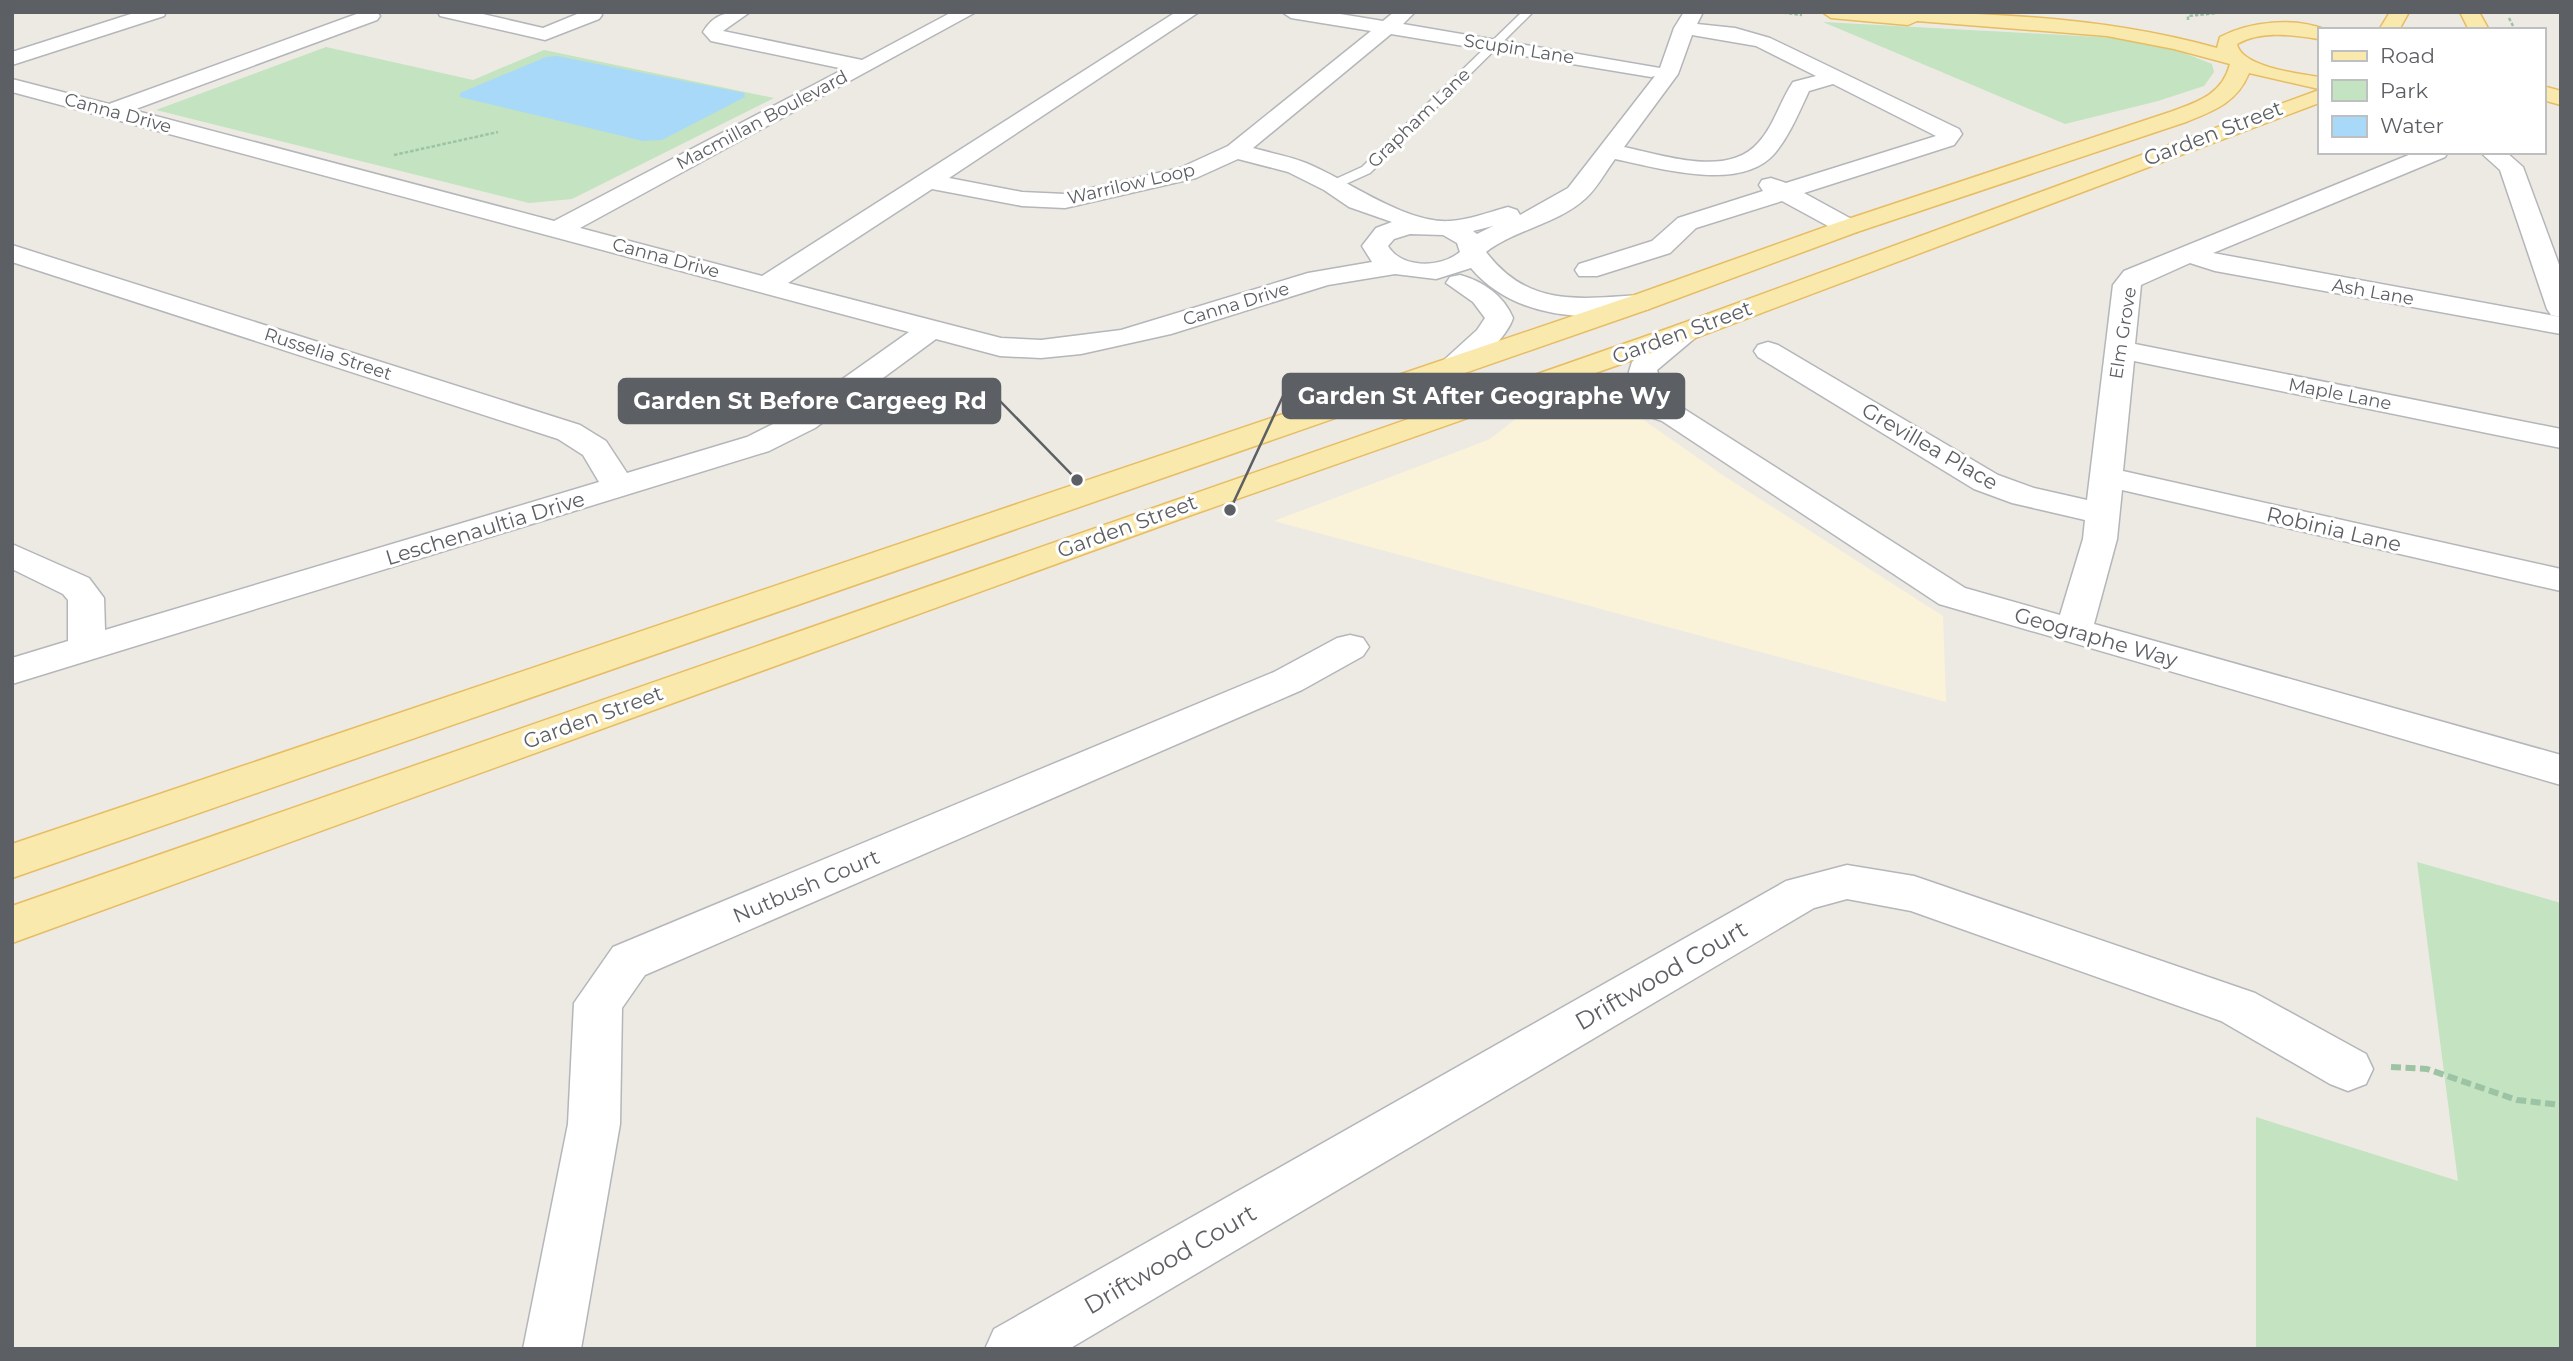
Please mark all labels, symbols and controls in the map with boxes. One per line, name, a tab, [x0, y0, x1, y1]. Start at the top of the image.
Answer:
legend	[2318, 28, 2545, 154]
street label: Scupin Lane	[1462, 29, 1576, 69]
text: Road	[2380, 43, 2435, 68]
street label: Grapham Lane	[1363, 63, 1475, 172]
street label: Macmillan Boulevard	[673, 66, 851, 174]
text: Park	[2380, 78, 2428, 103]
street label: Canna Drive	[62, 88, 174, 138]
street label: Garden Street	[2140, 95, 2286, 171]
text: Water	[2380, 113, 2444, 138]
street label: Warrilow Loop	[1065, 159, 1197, 209]
street label: Canna Drive	[610, 233, 722, 283]
street label: Ash Lane	[2330, 274, 2416, 310]
street label: Canna Drive	[1180, 277, 1292, 331]
street label: Elm Grove	[2105, 285, 2141, 381]
street label: Garden Street	[1609, 295, 1755, 369]
street label: Russelia Street	[261, 323, 395, 385]
street label: Maple Lane	[2287, 373, 2394, 415]
callout: Garden St After Geographe Wy	[1283, 374, 1684, 418]
callout: Garden St Before Cargeeg Rd	[619, 379, 1000, 423]
text: Garden St After Geographe Wy	[1298, 382, 1671, 410]
text: Garden St Before Cargeeg Rd	[633, 387, 987, 415]
street label: Grevillea Place	[1858, 397, 2002, 495]
street label: Leschenaultia Drive	[382, 486, 588, 570]
street label: Garden Street	[1054, 489, 1200, 563]
street label: Robinia Lane	[2264, 501, 2404, 557]
street label: Geographe Way	[2012, 602, 2181, 672]
street label: Garden Street	[520, 680, 666, 754]
street label: Nutbush Court	[729, 844, 883, 928]
street label: Driftwood Court	[1570, 914, 1753, 1036]
street label: Driftwood Court	[1079, 1198, 1262, 1320]

